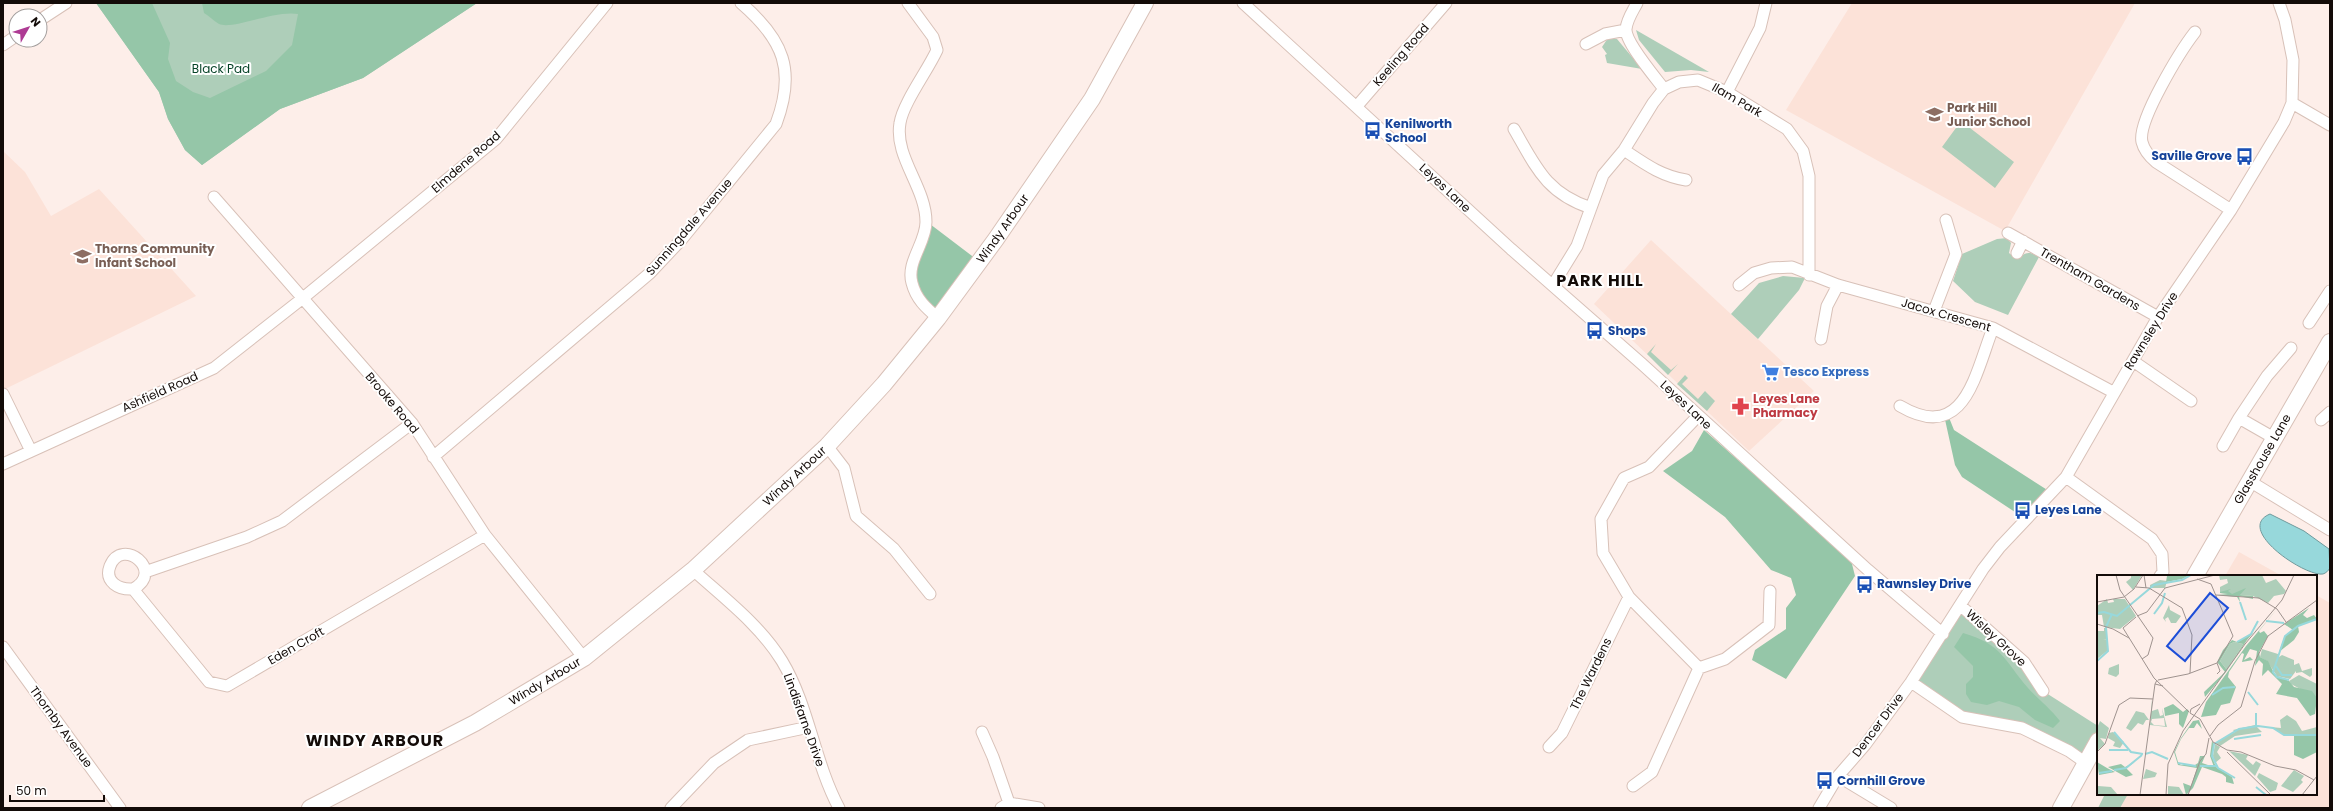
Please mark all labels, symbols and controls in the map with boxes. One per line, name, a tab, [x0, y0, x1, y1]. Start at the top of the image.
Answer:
north arrow	[8, 8, 48, 48]
text: N	[27, 13, 45, 30]
street label: Keeling Road	[1369, 20, 1433, 90]
park label: Black Pad	[192, 60, 250, 77]
street label: Ilam Park	[1709, 78, 1766, 121]
place label: Park Hill Junior School	[1947, 99, 2031, 130]
school or university icon: Park Hill Junior School	[1924, 105, 1944, 125]
place label: Kenilworth School	[1385, 115, 1452, 146]
bus stop icon: Kenilworth School	[1362, 121, 1382, 141]
street label: Elmdene Road	[427, 127, 504, 196]
bus stop icon: Saville Grove	[2235, 146, 2255, 166]
place label: Saville Grove	[2152, 147, 2233, 164]
street label: Leyes Lane	[1416, 159, 1475, 216]
street label: Sunningdale Avenue	[642, 174, 736, 279]
street label: Windy Arbour	[972, 190, 1033, 266]
place label: Thorns Community Infant School	[95, 240, 215, 271]
street label: Trentham Gardens	[2037, 243, 2144, 314]
school or university icon: Thorns Community Infant School	[72, 246, 92, 266]
district label: PARK HILL	[1556, 269, 1644, 292]
street label: Rawnsley Drive	[2120, 288, 2182, 373]
street label: Jacox Crescent	[1899, 294, 1993, 335]
bus stop icon: Shops	[1585, 321, 1605, 341]
place label: Shops	[1608, 322, 1646, 339]
supermarket icon: Tesco Express	[1760, 362, 1780, 382]
place label: Tesco Express	[1783, 363, 1870, 380]
street label: Ashfield Road	[119, 367, 201, 416]
street label: Brooke Road	[362, 368, 423, 437]
street label: Leyes Lane	[1657, 376, 1716, 433]
place label: Leyes Lane Pharmacy	[1753, 390, 1820, 421]
pharmacy icon: Leyes Lane Pharmacy	[1730, 396, 1750, 416]
street label: Glasshouse Lane	[2229, 411, 2295, 507]
street label: Windy Arbour	[759, 442, 830, 509]
bus stop icon: Leyes Lane	[2012, 500, 2032, 520]
place label: Leyes Lane	[2035, 501, 2102, 518]
bus stop icon: Rawnsley Drive	[1854, 574, 1874, 594]
place label: Rawnsley Drive	[1877, 575, 1972, 592]
inset map	[2097, 575, 2317, 795]
street label: Wisley Grove	[1962, 605, 2030, 670]
street label: Eden Croft	[265, 623, 327, 669]
street label: The Wardens	[1566, 635, 1615, 713]
street label: Windy Arbour	[505, 653, 584, 709]
street label: Lindisfarne Drive	[780, 671, 829, 769]
street label: Thornby Avenue	[26, 682, 97, 771]
street label: Dencer Drive	[1848, 689, 1907, 760]
district label: WINDY ARBOUR	[306, 729, 444, 752]
bus stop icon: Cornhill Grove	[1814, 771, 1834, 791]
place label: Cornhill Grove	[1837, 772, 1926, 789]
scale bar	[10, 777, 104, 803]
text: 50 m	[16, 782, 47, 799]

